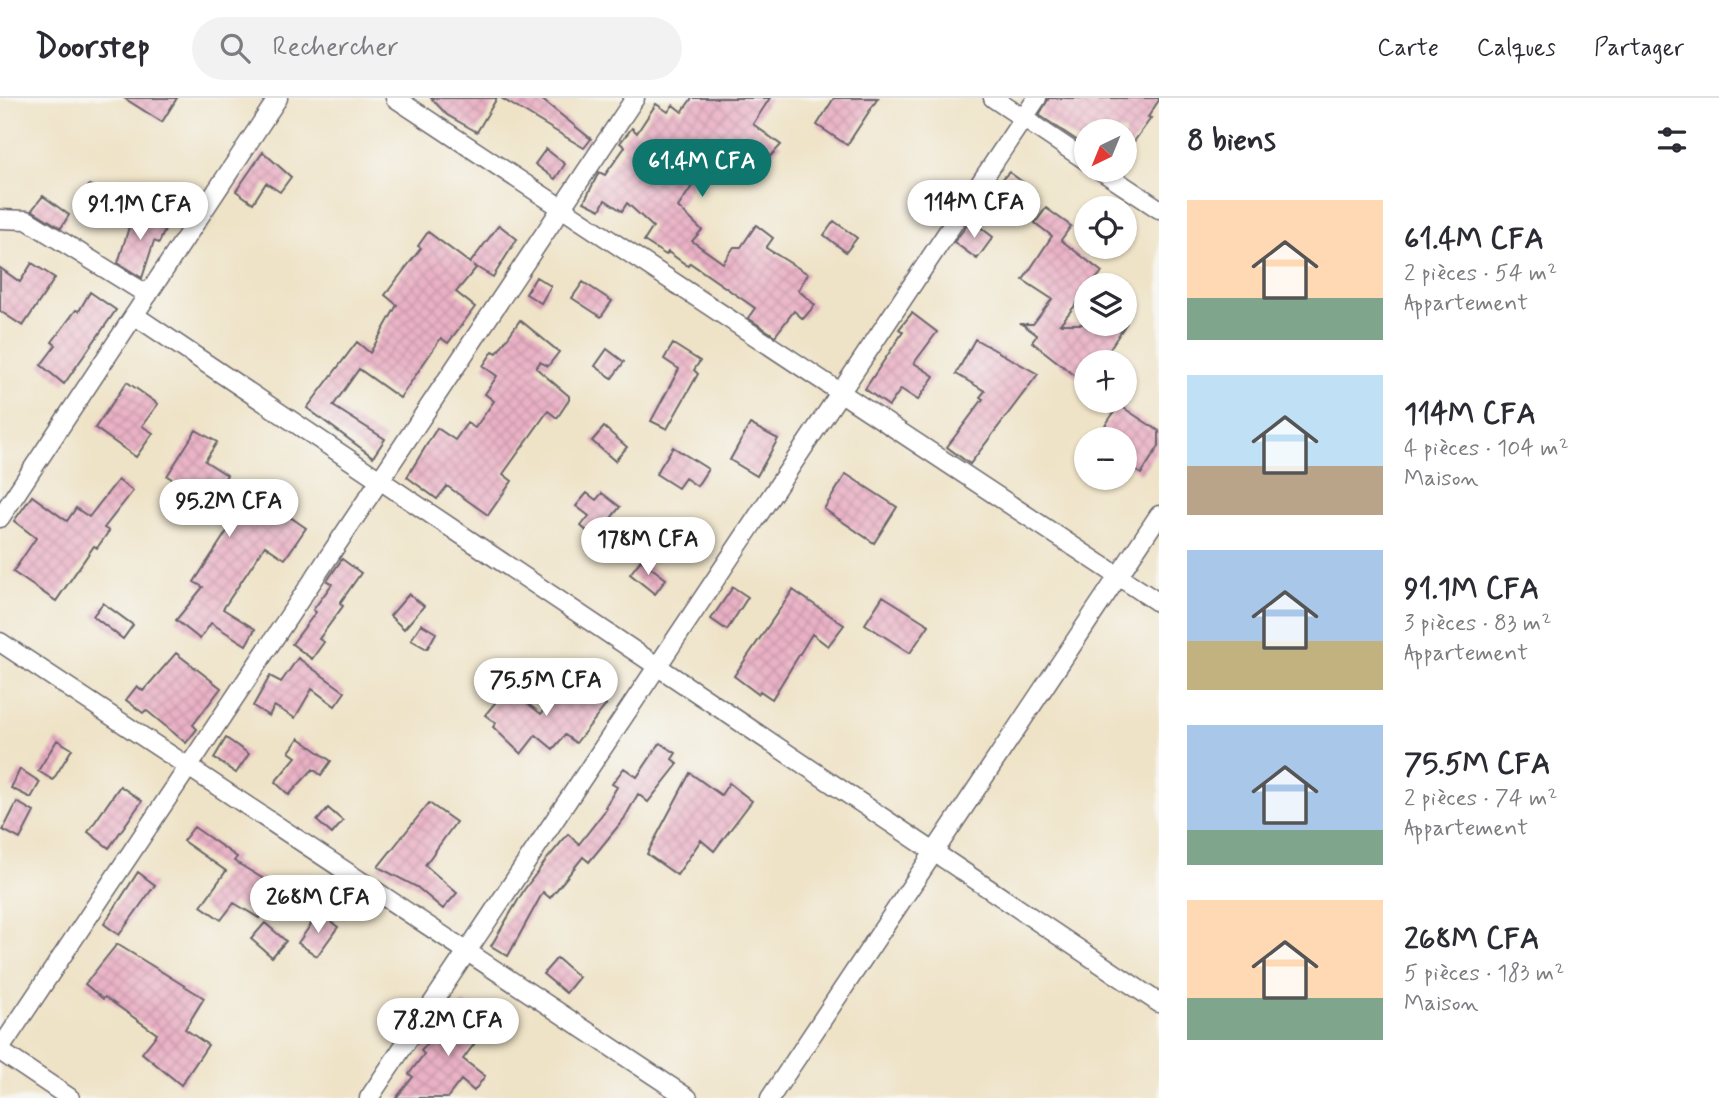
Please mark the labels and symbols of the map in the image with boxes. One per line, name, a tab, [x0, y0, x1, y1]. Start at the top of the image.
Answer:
north arrow	[1074, 119, 1138, 182]
pin: 61.4M CFA	[622, 140, 782, 199]
pin: 114M CFA	[902, 180, 1046, 240]
pin: 91.1M CFA	[60, 183, 220, 242]
pin: 95.2M CFA	[149, 480, 309, 539]
pin: 178M CFA	[576, 518, 720, 577]
pin: 75.5M CFA	[466, 658, 626, 718]
pin: 268M CFA	[246, 876, 390, 935]
pin: 78.2M CFA	[368, 998, 528, 1058]

